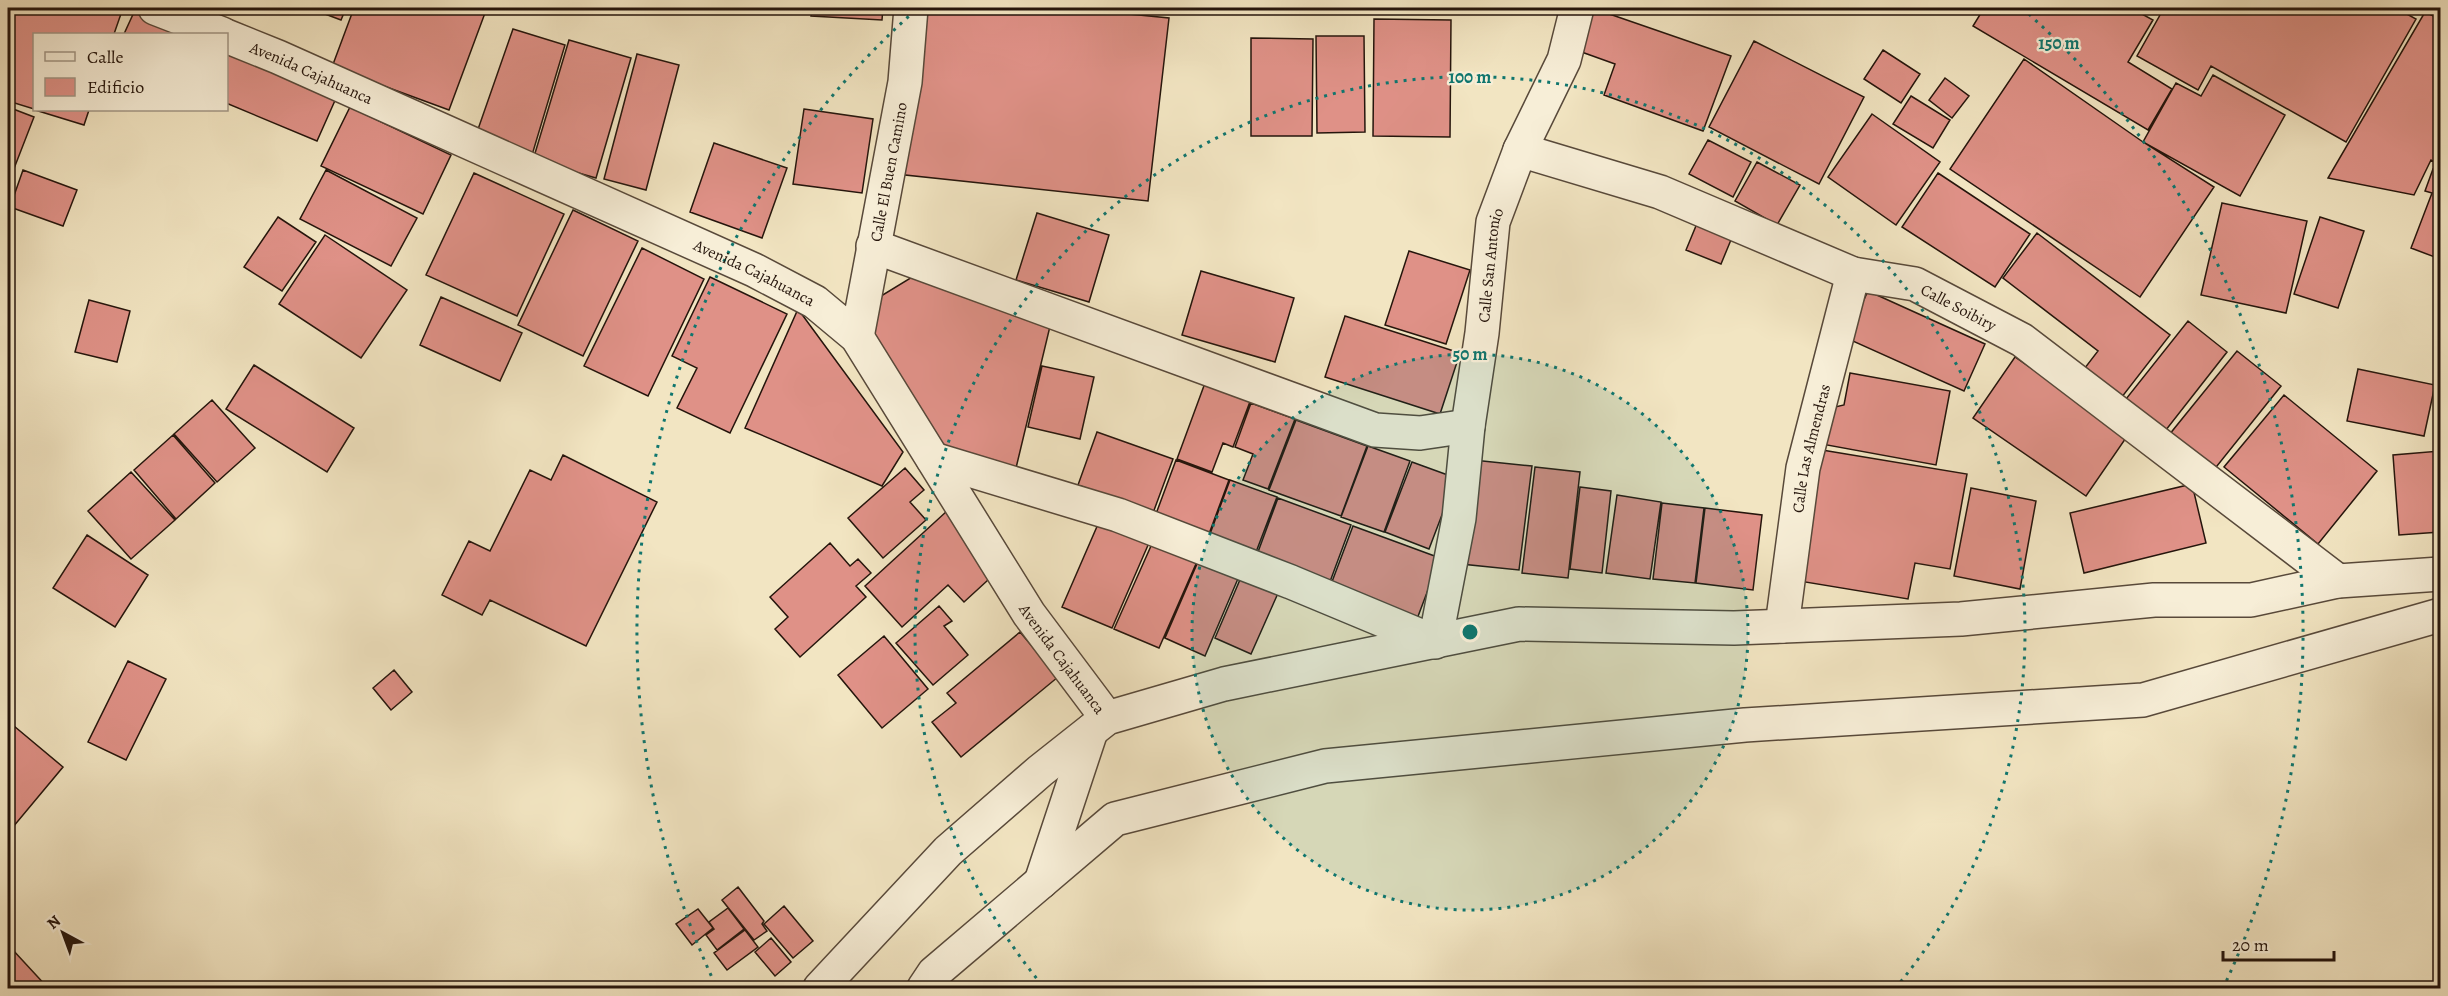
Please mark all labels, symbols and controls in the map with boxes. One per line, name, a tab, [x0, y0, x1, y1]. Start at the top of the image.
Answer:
text: 150 m	[2038, 31, 2080, 55]
legend	[33, 33, 228, 111]
street label: Avenida Cajahuanca	[246, 36, 377, 110]
text: Calle	[87, 45, 124, 69]
text: 100 m	[1449, 65, 1491, 89]
text: Edificio	[87, 75, 144, 99]
street label: Calle El Buen Camino	[865, 100, 913, 244]
street label: Calle San Antonio	[1473, 205, 1509, 324]
street label: Avenida Cajahuanca	[689, 234, 819, 312]
street label: Calle Soibiry	[1917, 279, 2001, 337]
text: 50 m	[1453, 342, 1487, 366]
street label: Calle Las Almendras	[1787, 382, 1836, 514]
street label: Avenida Cajahuanca	[1013, 599, 1110, 719]
centre of rings	[1460, 622, 1480, 642]
north arrow	[33, 903, 93, 963]
text: N	[42, 910, 66, 935]
scale bar	[2223, 924, 2334, 962]
text: 20 m	[2232, 933, 2269, 957]

